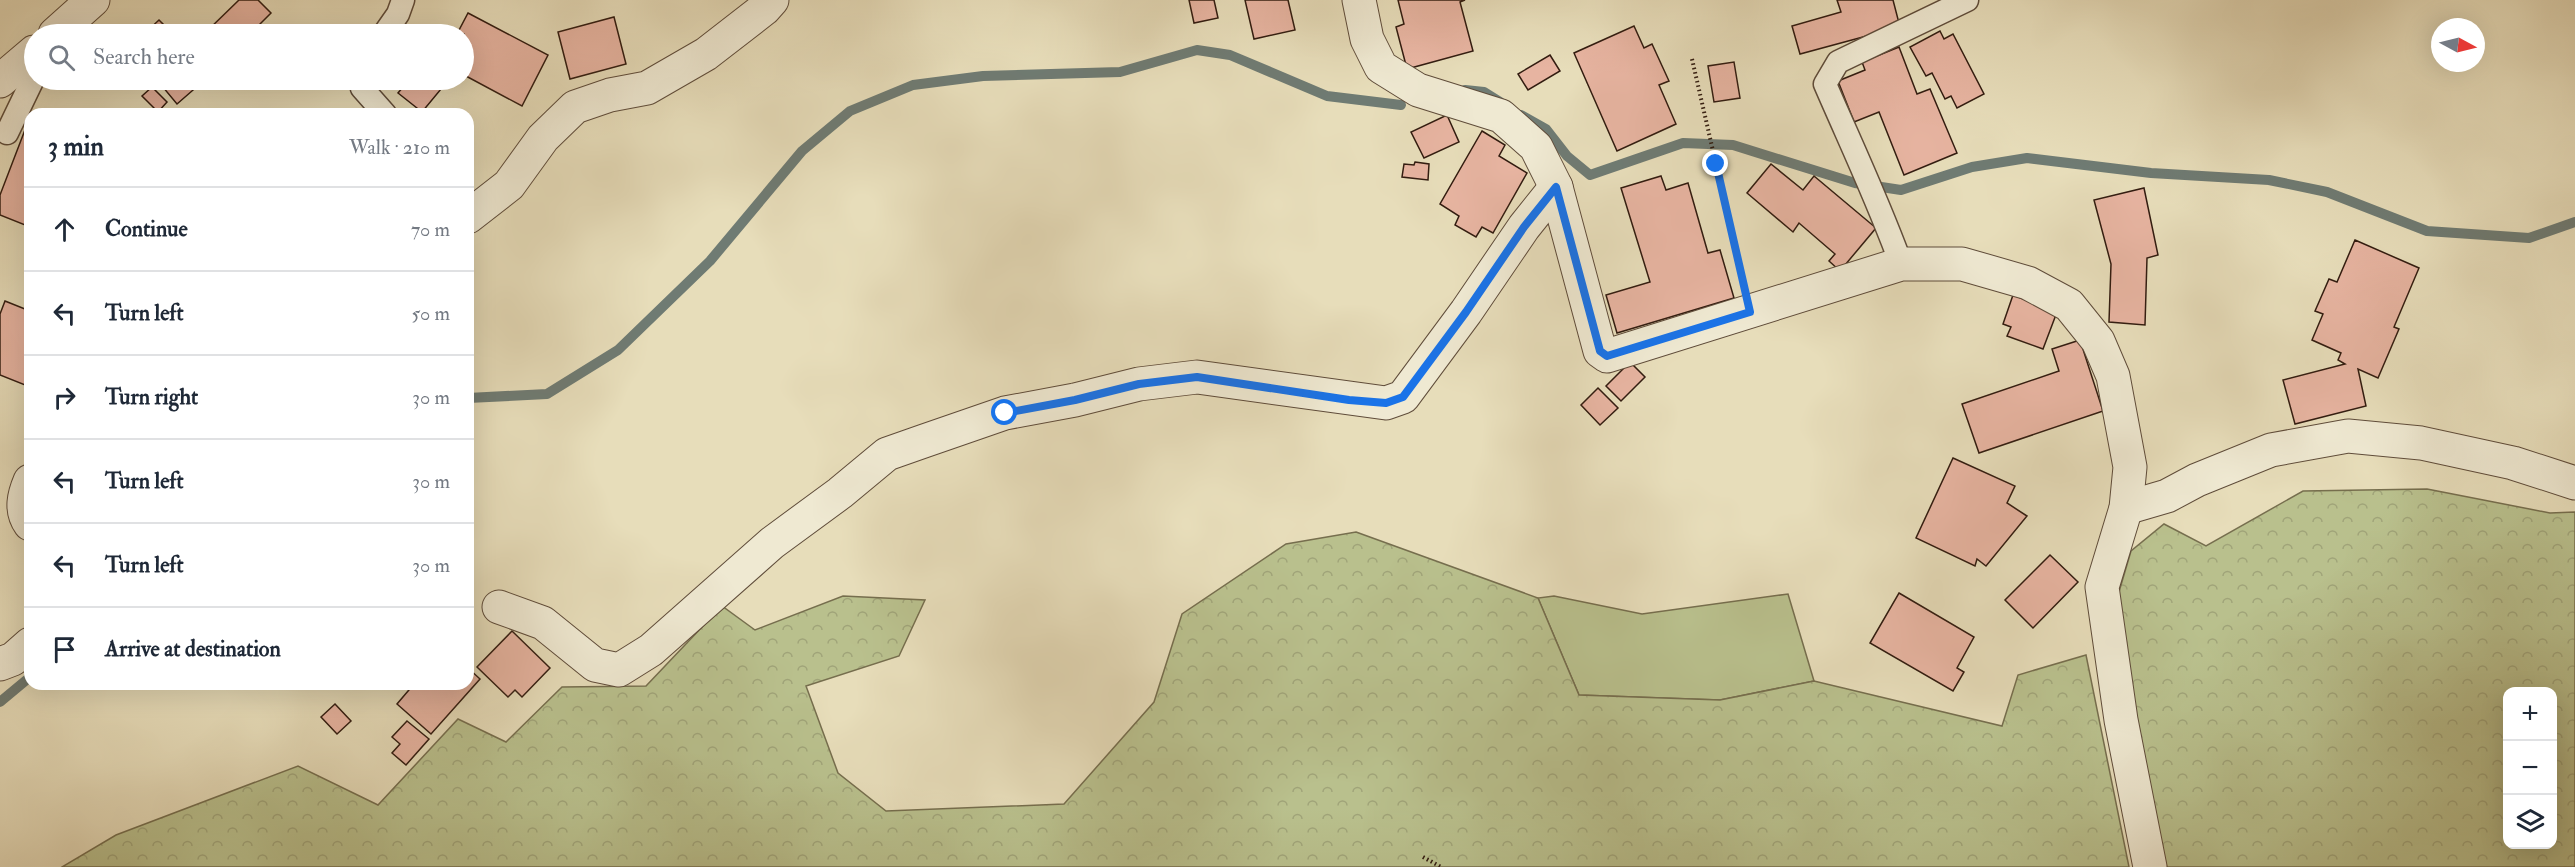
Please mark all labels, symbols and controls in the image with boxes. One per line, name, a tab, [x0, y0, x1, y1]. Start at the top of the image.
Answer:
north arrow	[2431, 18, 2485, 72]
search box	[24, 24, 474, 90]
icon: search	[45, 41, 78, 74]
text: Search here	[93, 43, 195, 71]
text: 3 min	[48, 131, 104, 163]
text: Walk · 210 m	[349, 135, 450, 160]
route end	[1702, 150, 1728, 176]
icon: ahead	[48, 213, 81, 246]
text: Continue	[105, 215, 188, 243]
text: 70 m	[411, 217, 450, 242]
icon: left	[48, 297, 81, 330]
text: Turn left	[105, 299, 184, 327]
text: 50 m	[411, 301, 450, 326]
icon: right	[48, 381, 81, 414]
text: Turn right	[105, 383, 198, 411]
text: 30 m	[412, 385, 450, 410]
route start	[991, 399, 1017, 425]
icon: left	[48, 465, 81, 498]
text: Turn left	[105, 467, 184, 495]
text: 30 m	[412, 469, 450, 494]
icon: left	[48, 549, 81, 582]
text: Turn left	[105, 551, 184, 579]
text: 30 m	[412, 553, 450, 578]
icon: arrive	[48, 633, 81, 666]
text: Arrive at destination	[105, 635, 281, 663]
map controls	[2503, 687, 2557, 849]
button: +	[2503, 687, 2557, 741]
button: −	[2503, 741, 2557, 795]
button: layers	[2503, 795, 2557, 849]

